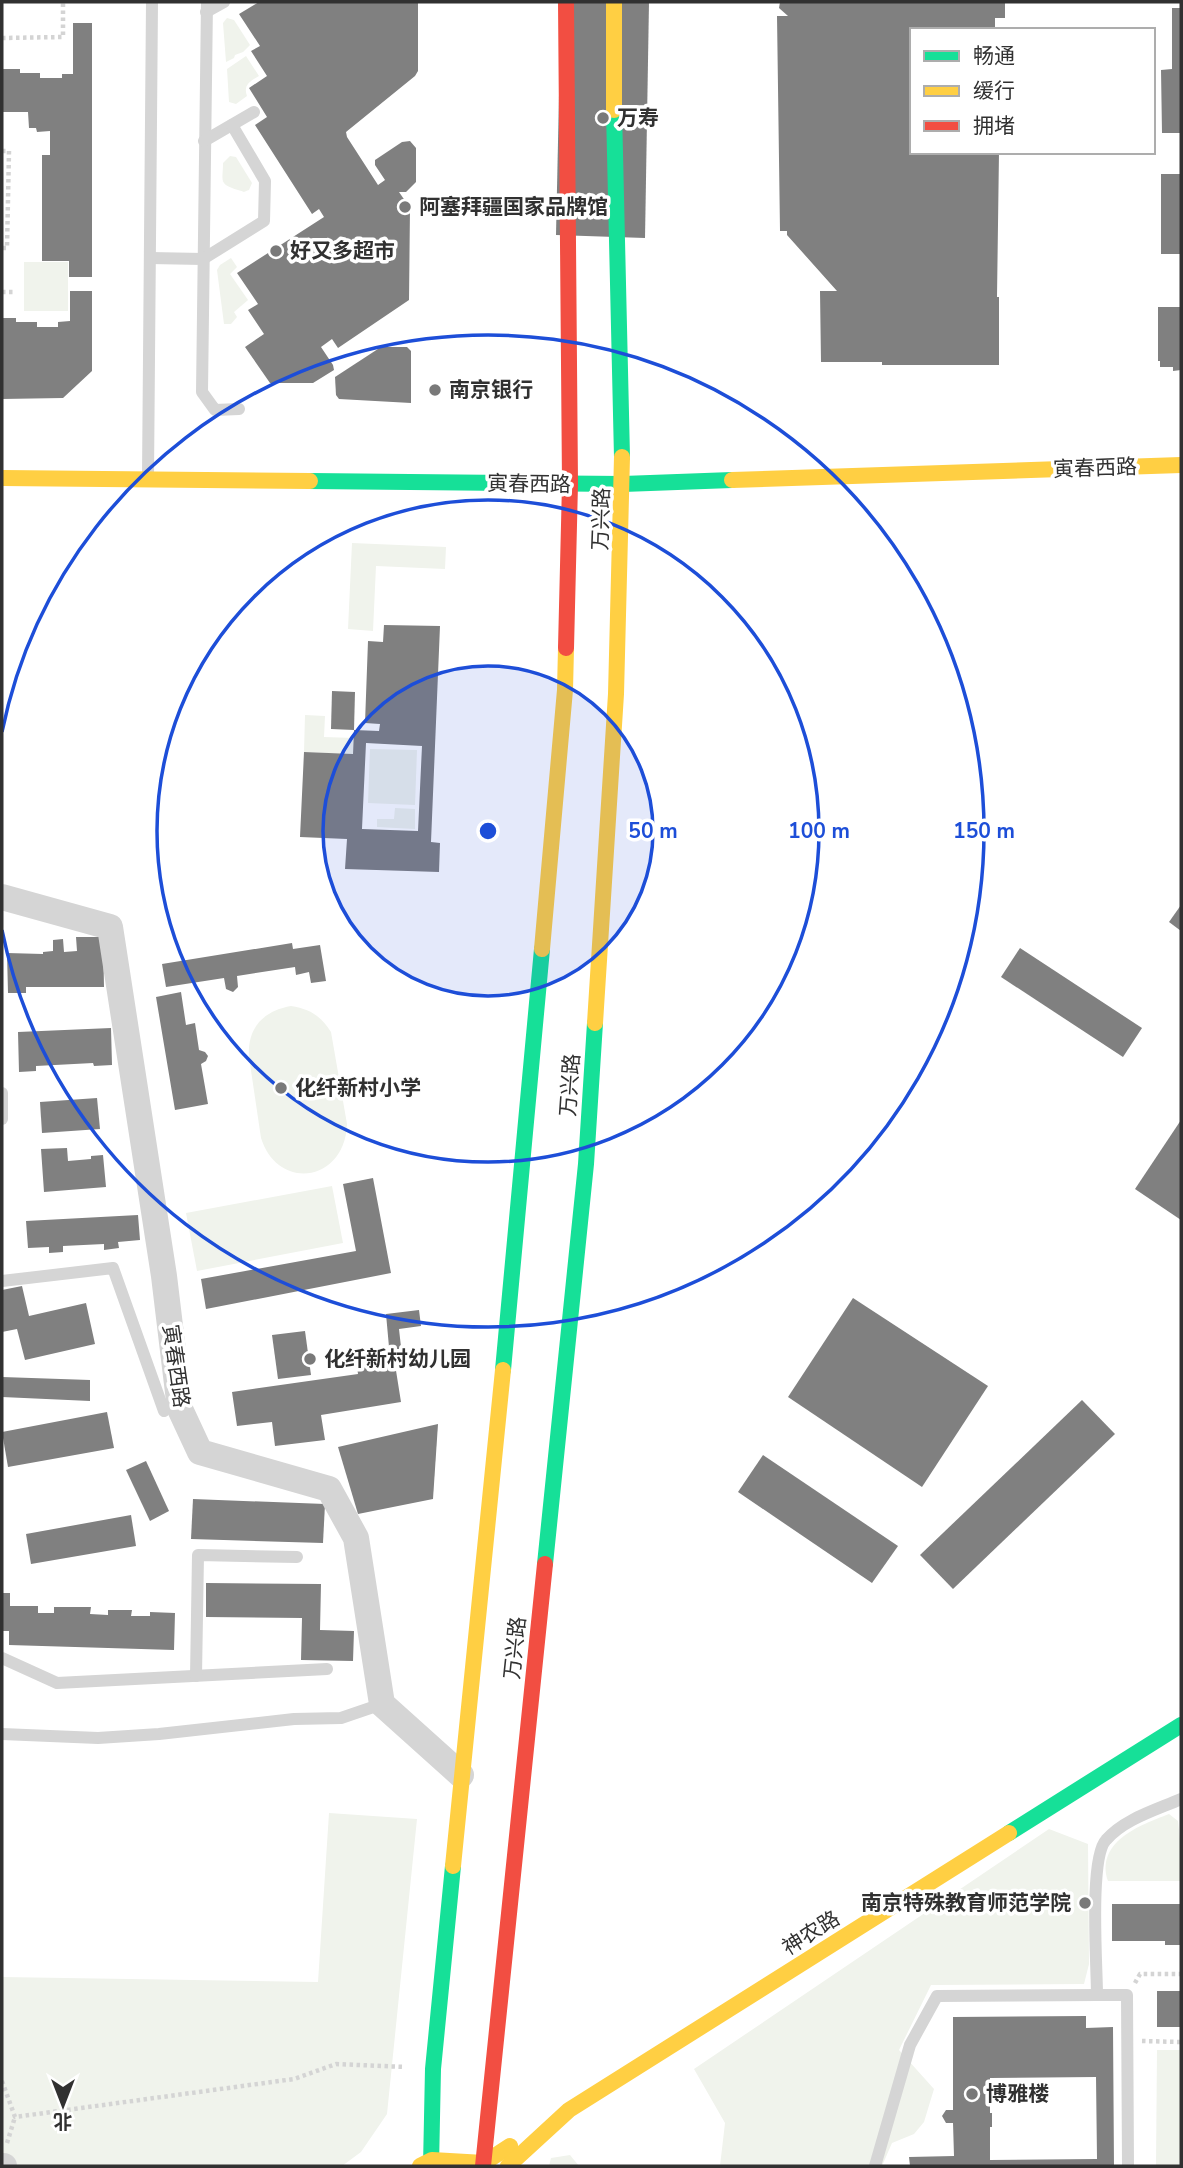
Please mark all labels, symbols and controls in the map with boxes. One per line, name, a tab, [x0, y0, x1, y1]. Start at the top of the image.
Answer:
legend	[910, 28, 1155, 154]
text: 畅通	[973, 42, 1015, 70]
text: 缓行	[973, 77, 1015, 105]
place label: 万寿	[617, 104, 659, 132]
marker: 万寿	[595, 110, 611, 126]
text: 拥堵	[973, 112, 1015, 140]
place label: 阿塞拜疆国家品牌馆	[419, 193, 608, 221]
marker: 阿塞拜疆国家品牌馆	[397, 199, 413, 215]
place label: 好又多超市	[290, 237, 395, 265]
marker: 好又多超市	[268, 243, 284, 259]
place label: 南京银行	[449, 376, 533, 404]
marker: 南京银行	[427, 382, 443, 398]
street label: 寅春西路	[1053, 453, 1137, 483]
street label: 寅春西路	[487, 469, 571, 499]
street label: 万兴路	[586, 487, 616, 551]
text: 50 m	[628, 817, 678, 845]
text: 100 m	[788, 817, 850, 845]
text: 150 m	[953, 817, 1015, 845]
centre of rings	[476, 819, 500, 843]
street label: 万兴路	[554, 1053, 586, 1117]
place label: 化纤新村小学	[295, 1074, 421, 1102]
marker: 化纤新村小学	[273, 1080, 289, 1096]
street label: 寅春西路	[156, 1322, 196, 1410]
place label: 化纤新村幼儿园	[324, 1345, 471, 1373]
marker: 化纤新村幼儿园	[302, 1351, 318, 1367]
street label: 万兴路	[498, 1615, 532, 1681]
place label: 南京特殊教育师范学院	[861, 1889, 1071, 1917]
marker: 南京特殊教育师范学院	[1077, 1895, 1093, 1911]
street label: 神农路	[777, 1904, 845, 1962]
north arrow	[28, 2070, 98, 2140]
place label: 博雅楼	[986, 2080, 1049, 2108]
marker: 博雅楼	[964, 2086, 980, 2102]
text: 北	[53, 2108, 73, 2134]

